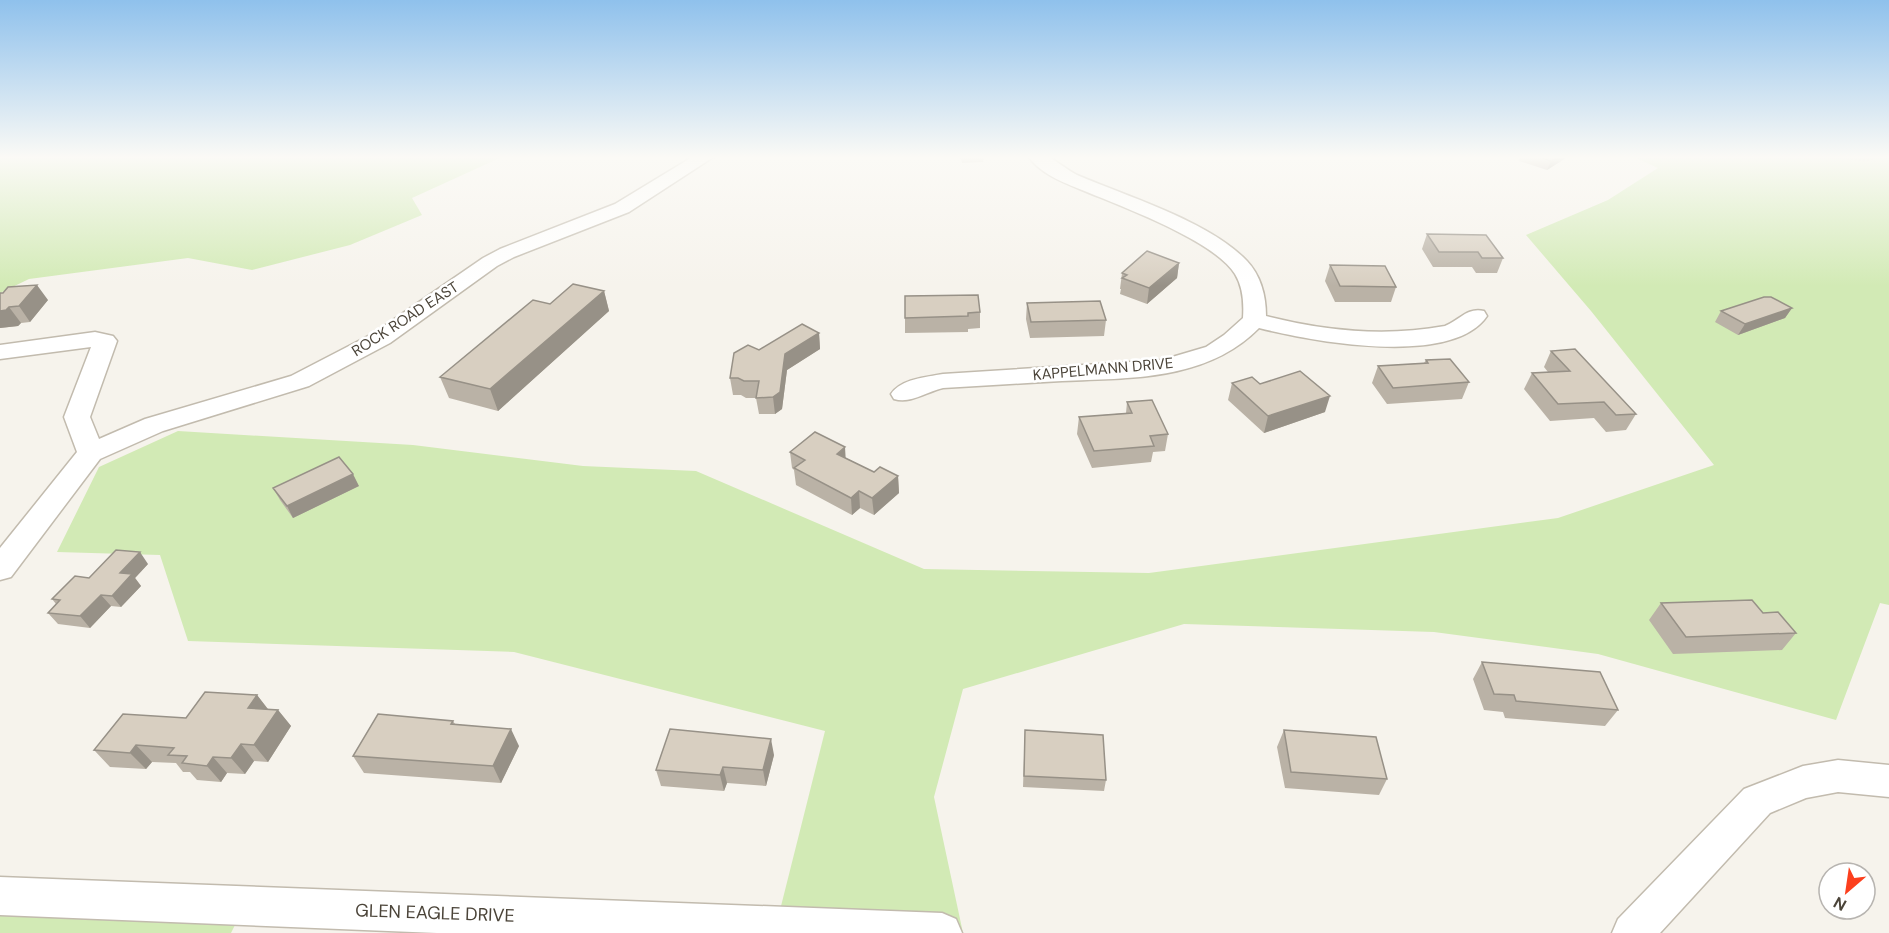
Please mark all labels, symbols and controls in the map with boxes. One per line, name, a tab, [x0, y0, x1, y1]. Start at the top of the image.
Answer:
street label: ROCK ROAD EAST	[348, 277, 462, 361]
street label: KAPPELMANN DRIVE	[1032, 353, 1174, 385]
north arrow	[1817, 861, 1877, 921]
text: N	[1830, 892, 1850, 916]
street label: GLEN EAGLE DRIVE	[355, 898, 515, 928]

